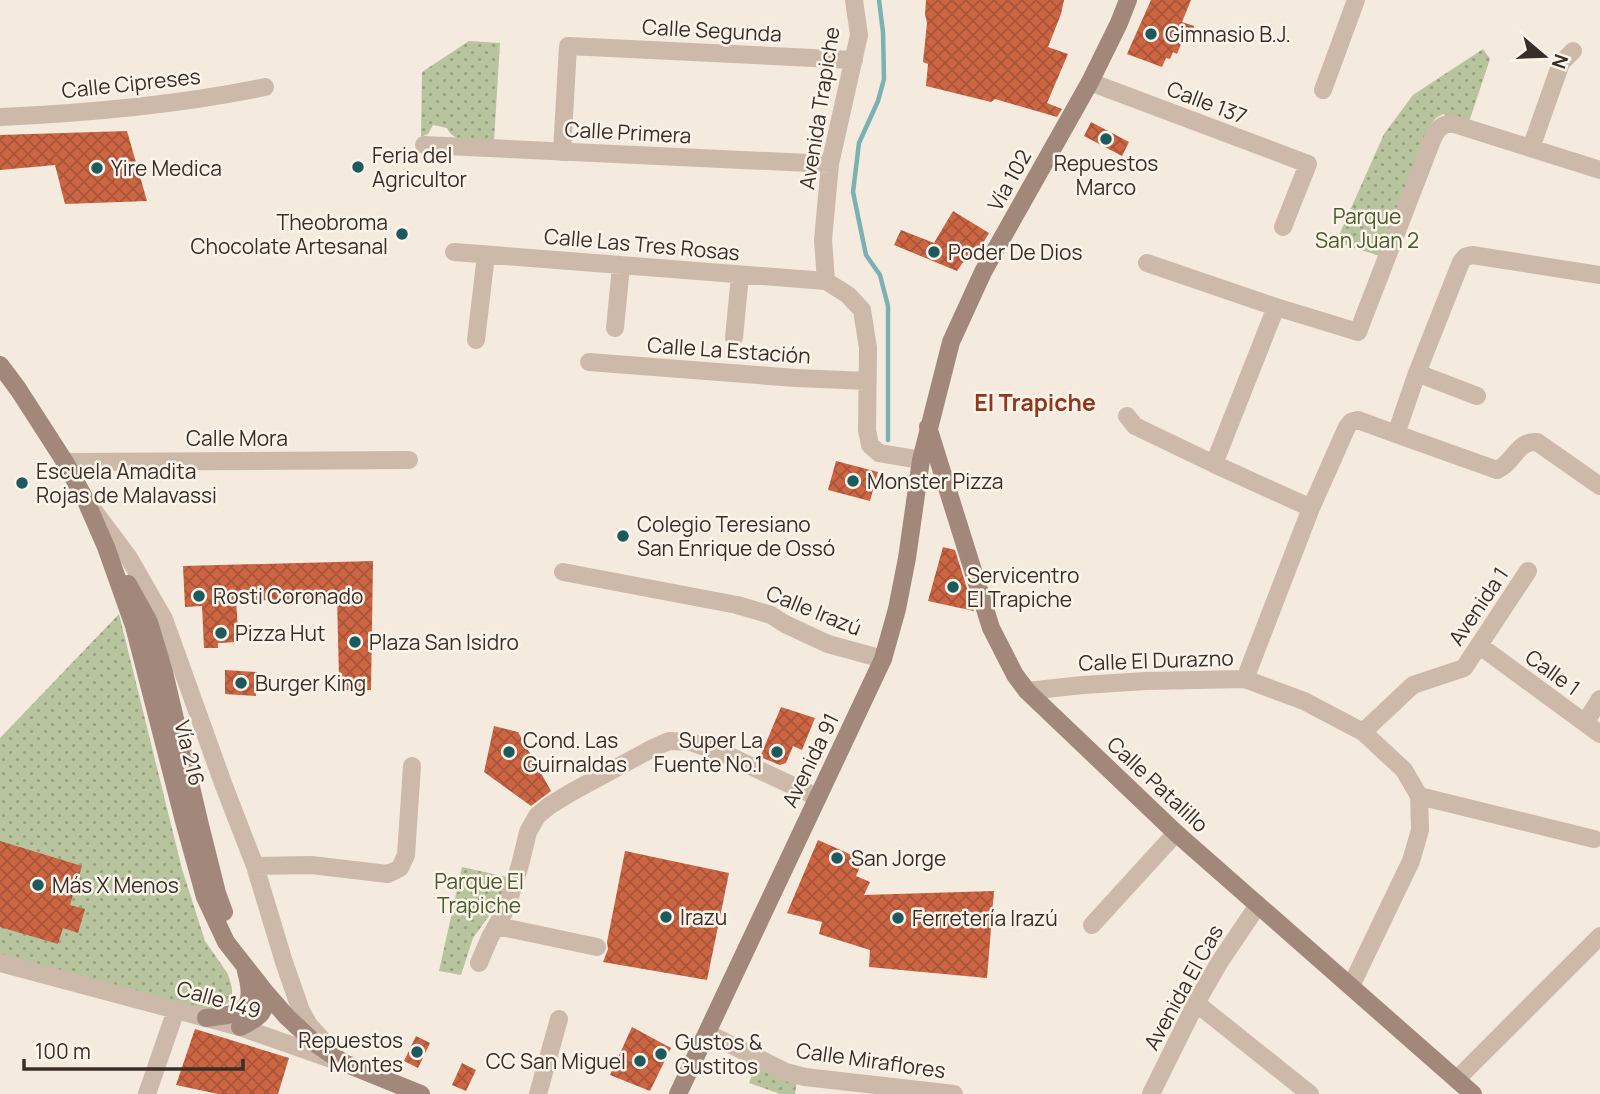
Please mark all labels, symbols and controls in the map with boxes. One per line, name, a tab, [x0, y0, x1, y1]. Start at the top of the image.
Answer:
street label: Calle Segunda	[642, 12, 782, 48]
place label: Gimnasio B.J.	[1165, 20, 1291, 48]
north arrow	[1509, 21, 1579, 91]
street label: Avenida Trapiche	[792, 25, 846, 191]
marker: Gimnasio B.J.	[1143, 26, 1159, 42]
text: N	[1546, 51, 1575, 72]
street label: Calle Cipreses	[60, 62, 202, 104]
street label: Calle 137	[1163, 74, 1251, 130]
street label: Calle Primera	[564, 115, 692, 149]
marker: Repuestos Marco	[1098, 131, 1114, 147]
place label: Feria del Agricultor	[372, 141, 468, 193]
street label: Vía 102	[981, 144, 1037, 216]
place label: Repuestos Marco	[1054, 149, 1158, 201]
place label: Yire Medica	[111, 154, 222, 182]
marker: Feria del Agricultor	[350, 159, 366, 175]
marker: Yire Medica	[89, 160, 105, 176]
park label: Parque San Juan 2	[1315, 202, 1419, 254]
place label: Theobroma Chocolate Artesanal	[190, 208, 388, 260]
street label: Calle Las Tres Rosas	[543, 222, 741, 266]
marker: Theobroma Chocolate Artesanal	[394, 226, 410, 242]
place label: Poder De Dios	[948, 238, 1082, 266]
marker: Poder De Dios	[926, 244, 942, 260]
street label: Calle La Estación	[646, 330, 812, 370]
district label: El Trapiche	[974, 386, 1096, 418]
street label: Calle Mora	[186, 424, 288, 452]
place label: Escuela Amadita Rojas de Malavassi	[36, 457, 217, 509]
place label: Monster Pizza	[867, 467, 1003, 495]
marker: Monster Pizza	[845, 473, 861, 489]
marker: Escuela Amadita Rojas de Malavassi	[14, 475, 30, 491]
place label: Colegio Teresiano San Enrique de Ossó	[637, 510, 835, 562]
marker: Colegio Teresiano San Enrique de Ossó	[615, 528, 631, 544]
place label: Servicentro El Trapiche	[967, 561, 1079, 613]
street label: Avenida 1	[1442, 561, 1514, 651]
street label: Calle Irazú	[762, 578, 866, 642]
marker: Servicentro El Trapiche	[945, 579, 961, 595]
place label: Rosti Coronado	[213, 582, 363, 610]
marker: Rosti Coronado	[191, 588, 207, 604]
place label: Pizza Hut	[235, 619, 325, 647]
marker: Pizza Hut	[213, 625, 229, 641]
place label: Plaza San Isidro	[369, 628, 519, 656]
marker: Plaza San Isidro	[347, 634, 363, 650]
street label: Calle El Durazno	[1078, 643, 1234, 677]
street label: Calle 1	[1520, 643, 1586, 701]
place label: Burger King	[255, 669, 366, 697]
marker: Burger King	[233, 675, 249, 691]
street label: Avenida 91	[775, 708, 845, 812]
street label: Vía 216	[168, 717, 212, 789]
place label: Cond. Las Guirnaldas	[523, 726, 627, 778]
place label: Super La Fuente No.1	[654, 726, 763, 778]
street label: Calle Patalillo	[1101, 730, 1215, 838]
marker: Cond. Las Guirnaldas	[501, 744, 517, 760]
marker: Super La Fuente No.1	[769, 744, 785, 760]
place label: San Jorge	[851, 844, 946, 872]
marker: San Jorge	[829, 850, 845, 866]
park label: Parque El Trapiche	[434, 867, 524, 919]
place label: Más X Menos	[52, 871, 179, 899]
marker: Más X Menos	[30, 877, 46, 893]
place label: Irazu	[680, 903, 727, 931]
place label: Ferretería Irazú	[912, 904, 1058, 932]
marker: Irazu	[658, 909, 674, 925]
marker: Ferretería Irazú	[890, 910, 906, 926]
street label: Avenida El Cas	[1137, 919, 1229, 1055]
street label: Calle 149	[174, 974, 264, 1024]
place label: Repuestos Montes	[298, 1026, 403, 1078]
scale bar	[24, 1028, 243, 1072]
place label: Gustos & Gustitos	[675, 1028, 763, 1080]
street label: Calle Miraflores	[795, 1036, 947, 1084]
text: 100 m	[35, 1037, 91, 1065]
marker: Repuestos Montes	[409, 1044, 425, 1060]
marker: Gustos & Gustitos	[653, 1046, 669, 1062]
place label: CC San Miguel	[486, 1047, 626, 1075]
marker: CC San Miguel	[632, 1053, 648, 1069]

